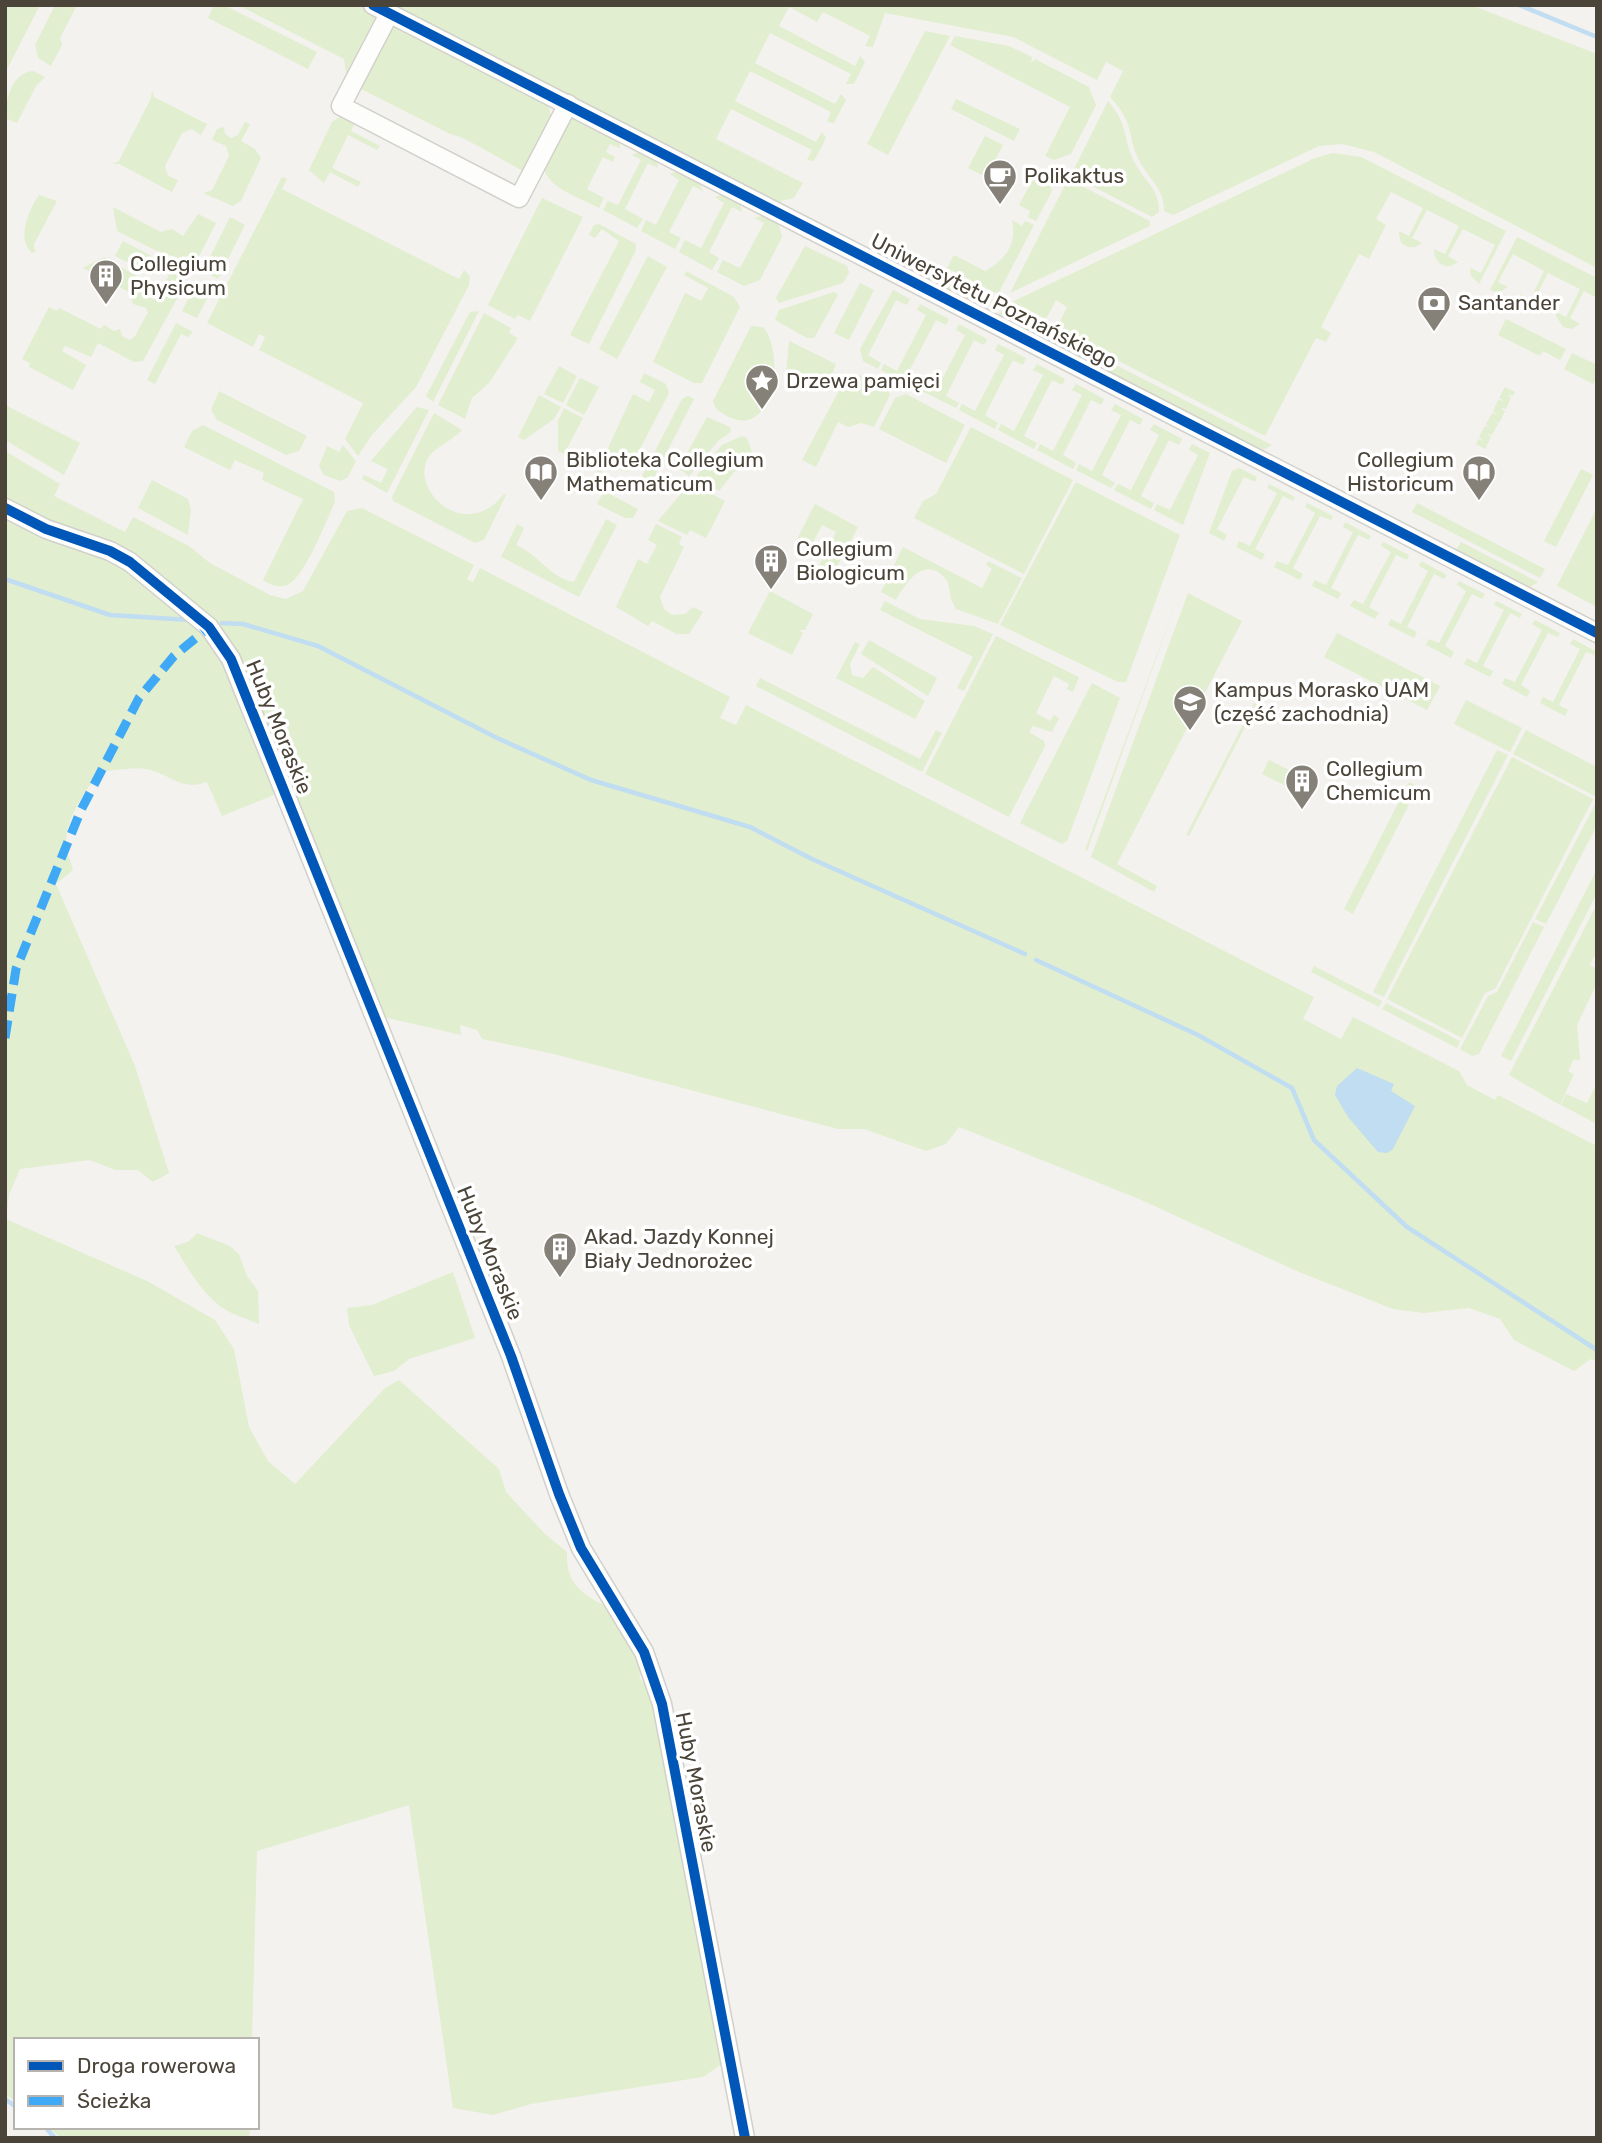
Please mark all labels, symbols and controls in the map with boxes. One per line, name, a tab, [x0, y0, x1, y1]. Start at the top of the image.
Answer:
cafe icon: Polikaktus	[981, 157, 1019, 206]
place label: Polikaktus	[1024, 163, 1124, 188]
street label: Uniwersytetu Poznańskiego	[867, 228, 1121, 374]
place label: Collegium Physicum	[130, 251, 227, 300]
building icon: Collegium Physicum	[87, 257, 125, 306]
bank icon: Santander	[1415, 284, 1453, 333]
place label: Santander	[1458, 290, 1560, 315]
place icon: Drzewa pamięci	[743, 362, 781, 411]
place label: Drzewa pamięci	[786, 368, 940, 393]
place label: Biblioteka Collegium Mathematicum	[566, 447, 764, 496]
place label: Collegium Historicum	[1347, 447, 1454, 496]
library icon: Biblioteka Collegium Mathematicum	[522, 453, 560, 502]
library icon: Collegium Historicum	[1460, 453, 1498, 502]
place label: Collegium Biologicum	[796, 536, 905, 585]
building icon: Collegium Biologicum	[752, 542, 790, 591]
street label: Huby Moraskie	[241, 656, 318, 798]
place label: Kampus Morasko UAM (część zachodnia)	[1214, 677, 1429, 726]
school or university icon: Kampus Morasko UAM (część zachodnia)	[1171, 683, 1209, 732]
place label: Collegium Chemicum	[1326, 756, 1431, 805]
building icon: Collegium Chemicum	[1283, 762, 1321, 811]
street label: Huby Moraskie	[452, 1182, 529, 1324]
place label: Akad. Jazdy Konnej Biały Jednorożec	[584, 1224, 774, 1273]
building icon: Akad. Jazdy Konnej Biały Jednorożec	[541, 1230, 579, 1279]
street label: Huby Moraskie	[671, 1710, 722, 1854]
legend	[14, 2038, 259, 2129]
text: Droga rowerowa	[77, 2053, 236, 2078]
text: Ścieżka	[77, 2088, 151, 2113]

